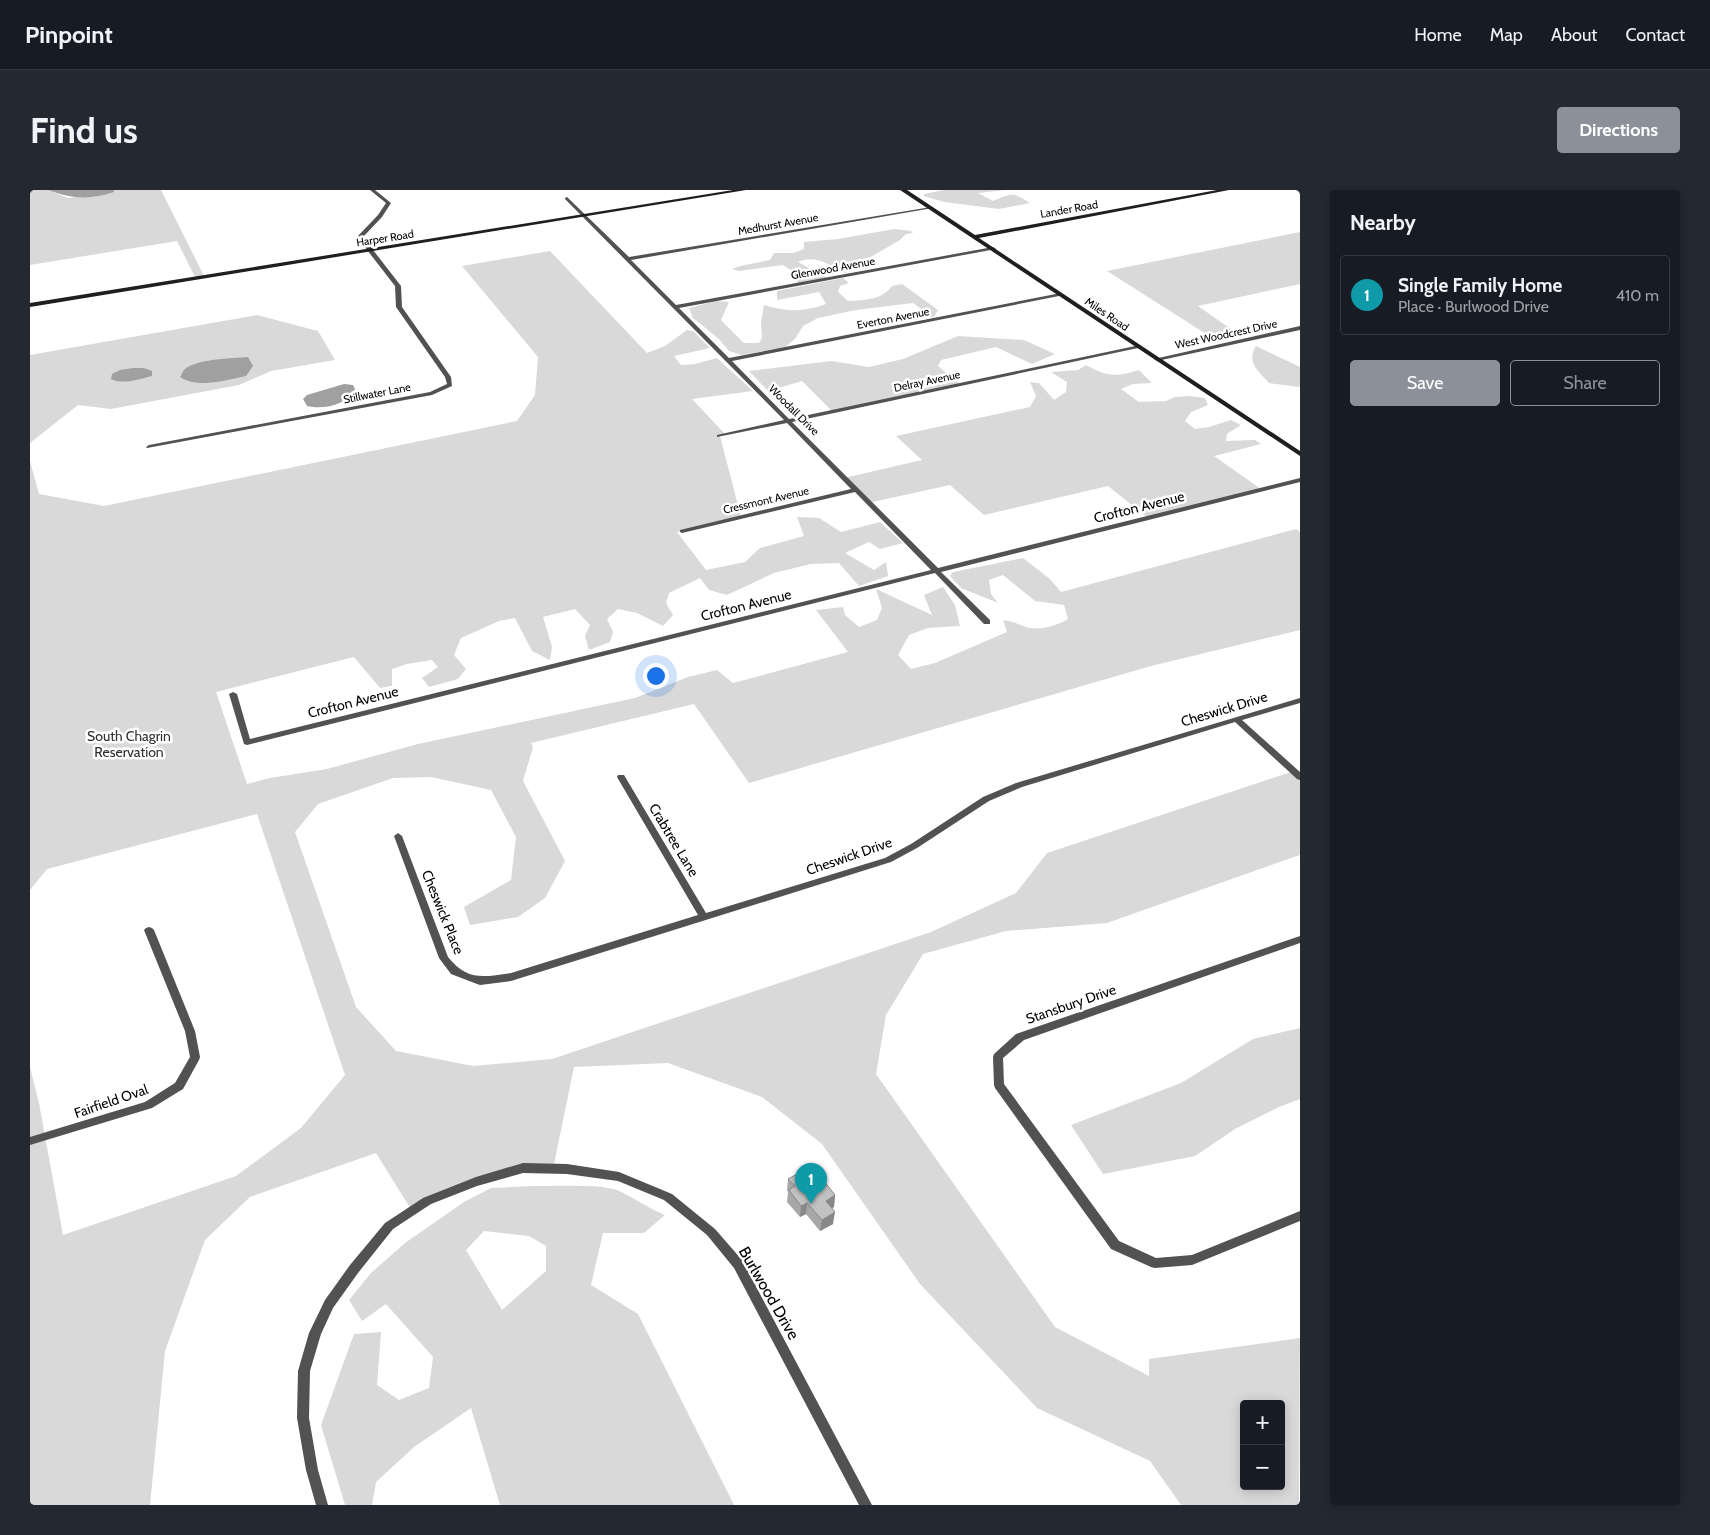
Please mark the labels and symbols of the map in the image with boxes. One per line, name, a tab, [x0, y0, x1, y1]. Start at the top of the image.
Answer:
street label: Lander Road	[1039, 197, 1099, 221]
street label: Medhurst Avenue	[737, 210, 820, 238]
street label: Harper Road	[355, 227, 415, 249]
street label: Glenwood Avenue	[790, 254, 876, 282]
street label: Miles Road	[1082, 294, 1132, 334]
street label: Everton Avenue	[856, 304, 931, 332]
street label: West Woodcrest Drive	[1174, 316, 1279, 352]
street label: Delray Avenue	[893, 367, 962, 395]
street label: Stillwater Lane	[342, 380, 412, 406]
street label: Woodall Drive	[766, 382, 822, 438]
street label: Cressmont Avenue	[722, 483, 811, 517]
street label: Crofton Avenue	[1092, 487, 1186, 527]
street label: Crofton Avenue	[699, 585, 793, 625]
your location	[643, 663, 669, 689]
street label: Crofton Avenue	[306, 682, 400, 722]
street label: Cheswick Drive	[1179, 687, 1269, 731]
park label: South Chagrin Reservation	[87, 727, 171, 761]
street label: Crabtree Lane	[645, 800, 703, 880]
street label: Cheswick Drive	[804, 833, 894, 879]
street label: Cheswick Place	[418, 867, 468, 957]
street label: Stansbury Drive	[1024, 980, 1118, 1028]
street label: Fairfield Oval	[72, 1080, 151, 1122]
pin: 1	[795, 1163, 827, 1204]
street label: Burlwood Drive	[735, 1243, 803, 1343]

